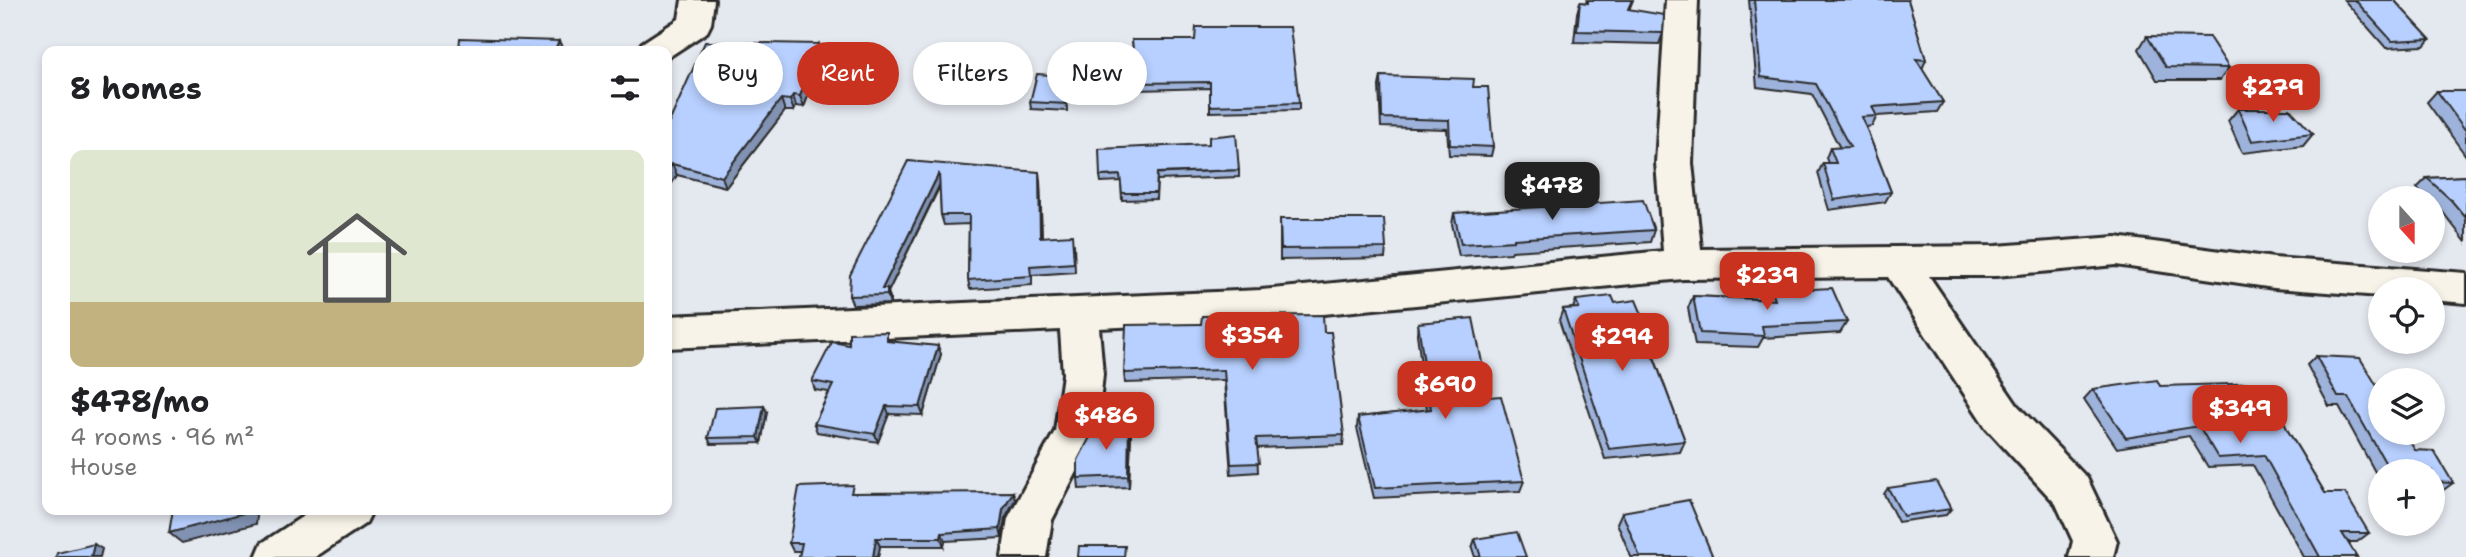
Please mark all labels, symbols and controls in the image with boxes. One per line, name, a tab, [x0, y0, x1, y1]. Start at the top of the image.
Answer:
chip: Buy	[693, 42, 783, 105]
chip: Rent	[797, 42, 899, 105]
chip: Filters	[913, 42, 1033, 105]
chip: New	[1047, 42, 1147, 105]
pin: $279	[2232, 64, 2314, 124]
text: 8 homes	[70, 68, 202, 109]
icon: filters	[606, 69, 644, 107]
text: $279	[2242, 72, 2304, 102]
pin: $478	[1511, 162, 1593, 222]
text: $478	[1521, 170, 1583, 200]
north arrow	[2368, 186, 2445, 262]
map controls	[2368, 186, 2445, 536]
icon: home	[294, 195, 420, 321]
pin: $239	[1726, 252, 1808, 312]
text: $239	[1736, 260, 1798, 290]
button: locate	[2368, 277, 2445, 354]
pin: $354	[1211, 312, 1293, 372]
pin: $294	[1581, 314, 1663, 373]
text: $354	[1221, 320, 1283, 350]
text: $294	[1591, 321, 1653, 351]
pin: $690	[1404, 362, 1486, 421]
button: layers	[2368, 368, 2445, 445]
text: $690	[1414, 369, 1477, 399]
text: $478/mo	[70, 381, 209, 422]
pin: $349	[2199, 386, 2281, 445]
pin: $486	[1065, 392, 1147, 452]
text: $349	[2208, 393, 2272, 423]
text: $486	[1074, 400, 1138, 430]
text: 4 rooms · 96 m²	[70, 422, 255, 452]
text: House	[70, 452, 138, 482]
button: +	[2368, 459, 2445, 536]

